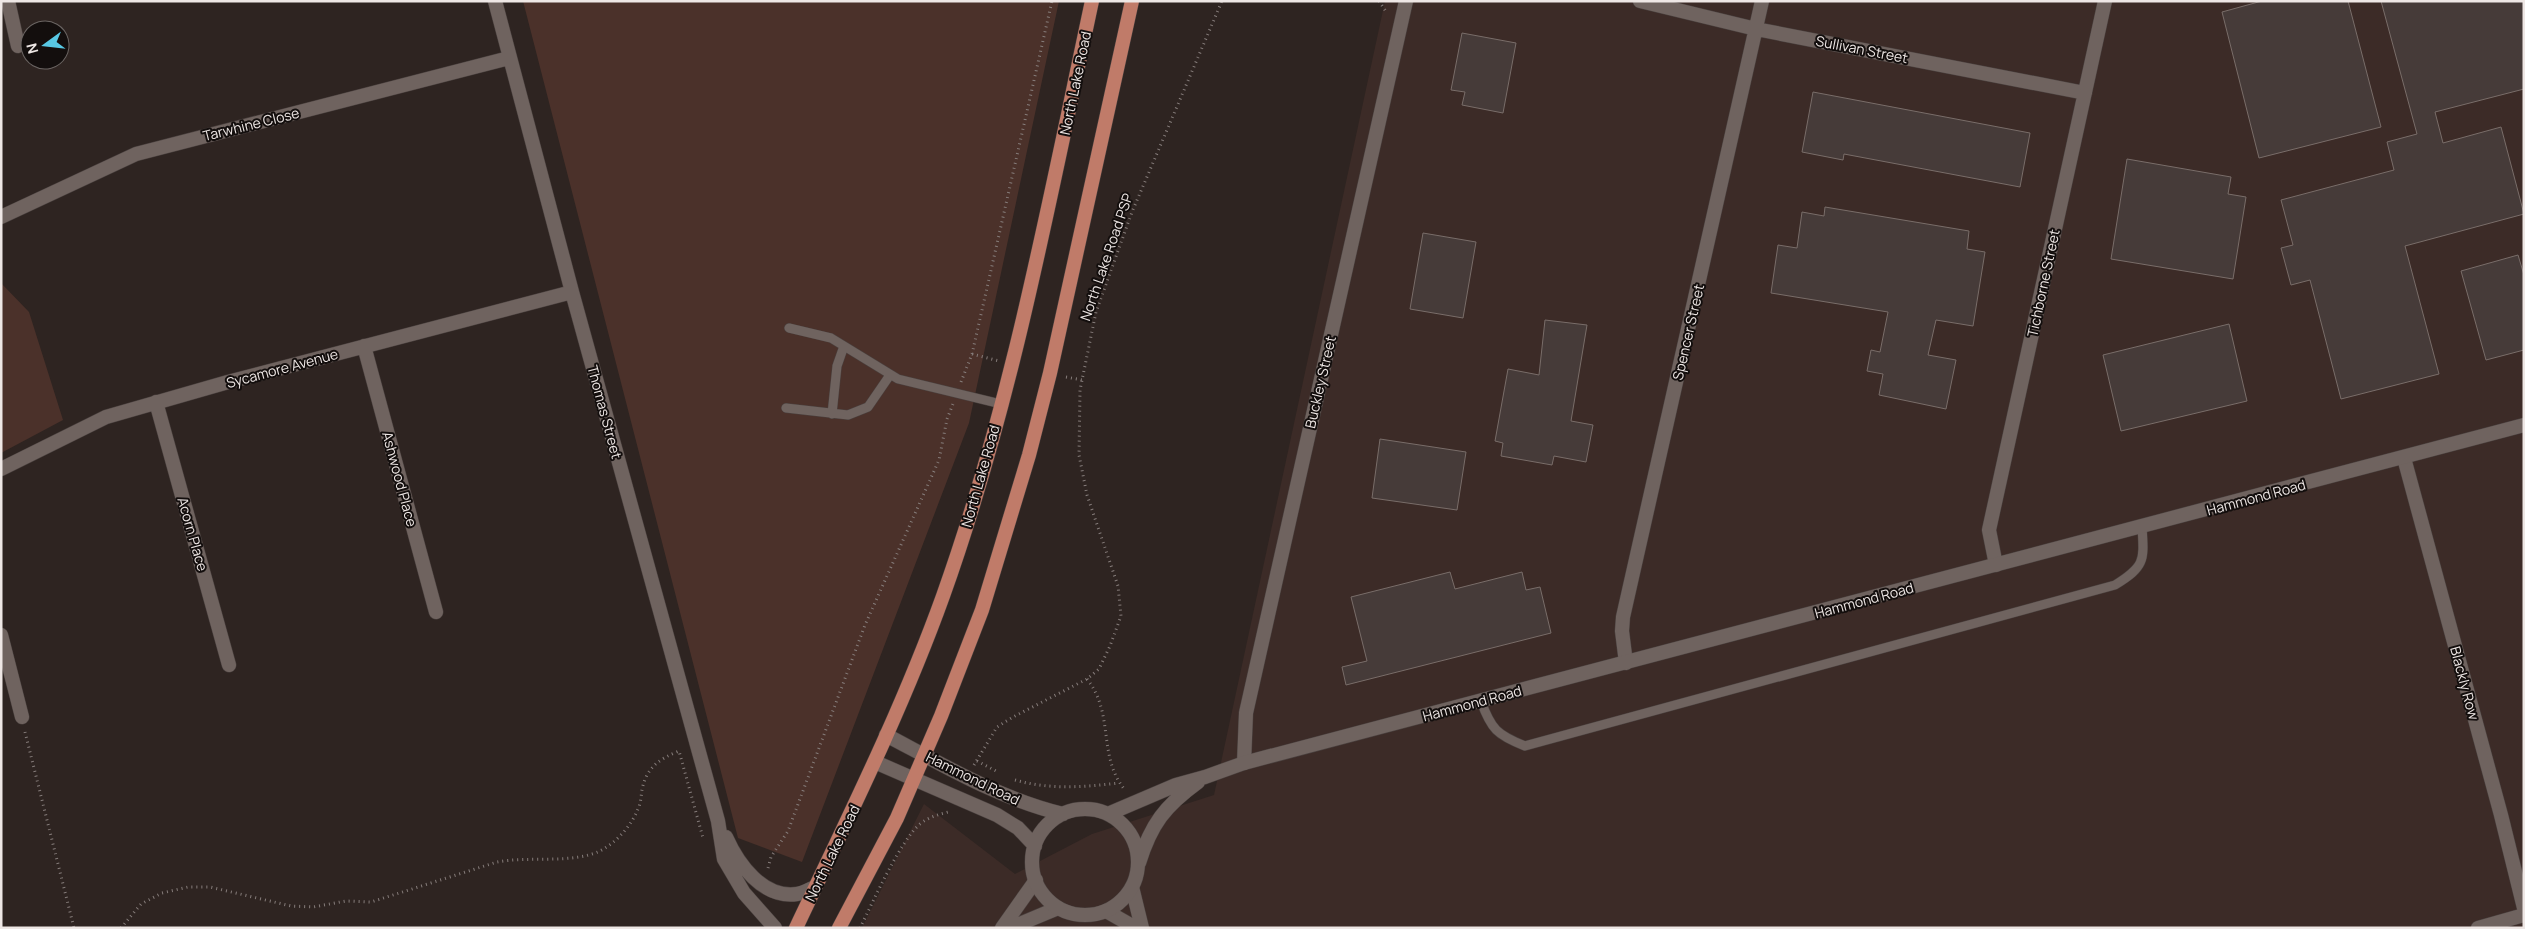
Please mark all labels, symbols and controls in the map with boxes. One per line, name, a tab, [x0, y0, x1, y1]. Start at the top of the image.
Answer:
north arrow	[20, 20, 70, 70]
street label: North Lake Road	[1055, 29, 1095, 137]
street label: Sullivan Street	[1814, 31, 1910, 67]
text: N	[21, 41, 42, 56]
street label: Tarwhine Close	[201, 103, 301, 145]
street label: North Lake Road PSP	[1075, 190, 1137, 323]
street label: Tichborne Street	[2022, 227, 2064, 339]
street label: Spencer Street	[1668, 282, 1708, 382]
street label: Buckley Street	[1300, 334, 1340, 430]
street label: Sycamore Avenue	[224, 344, 340, 392]
street label: Thomas Street	[583, 363, 627, 461]
street label: North Lake Road	[956, 423, 1004, 529]
street label: Ashwood Place	[378, 429, 422, 529]
street label: Hammond Road	[2204, 475, 2308, 519]
street label: Acorn Place	[173, 495, 213, 573]
street label: Hammond Road	[1812, 578, 1916, 622]
street label: Blackly Row	[2446, 644, 2484, 722]
street label: Hammond Road	[1420, 681, 1524, 725]
street label: Hammond Road	[923, 747, 1023, 809]
street label: North Lake Road	[800, 801, 864, 905]

